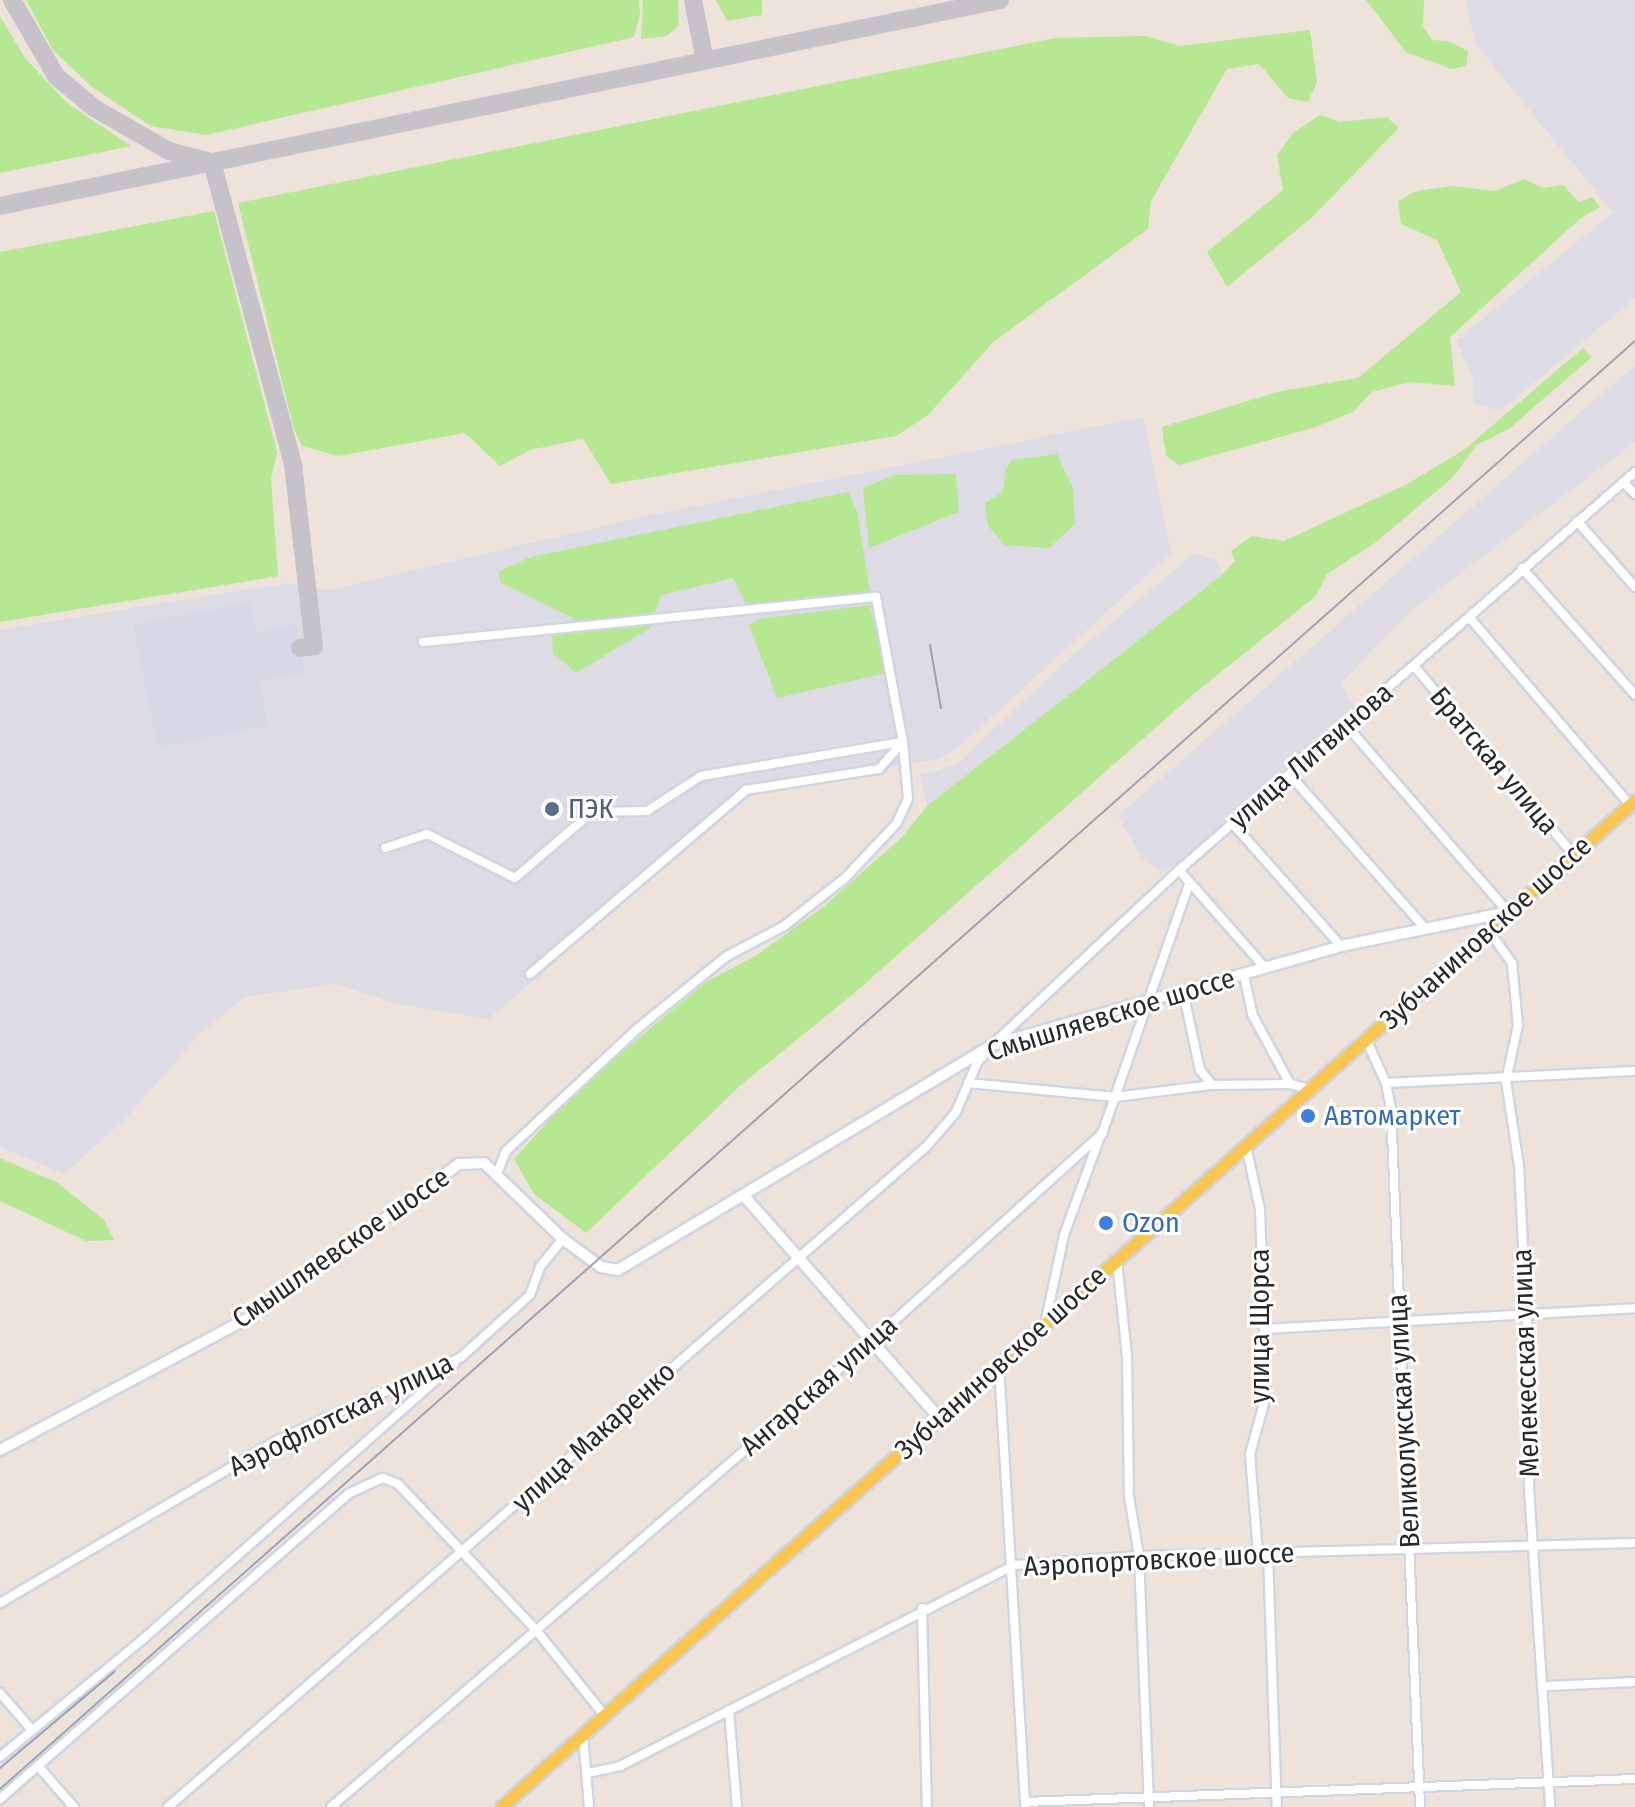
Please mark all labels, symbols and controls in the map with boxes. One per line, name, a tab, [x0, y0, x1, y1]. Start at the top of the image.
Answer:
street label: улица Литвинова	[1222, 676, 1400, 836]
street label: Братская улица	[1423, 680, 1565, 842]
place label: ПЭК	[568, 792, 613, 826]
marker: ПЭК	[543, 800, 561, 818]
street label: Зубчаниновское шоссе	[1373, 829, 1599, 1037]
street label: Смышляевское шоссе	[983, 961, 1239, 1069]
place label: Автомаркет	[1324, 1099, 1461, 1133]
marker: Автомаркет	[1299, 1107, 1317, 1125]
street label: Смышляевское шоссе	[226, 1160, 456, 1336]
place label: Ozon	[1122, 1206, 1180, 1240]
marker: Ozon	[1097, 1214, 1115, 1232]
street label: улица Щорса	[1243, 1248, 1277, 1404]
street label: Мелекесская улица	[1505, 1248, 1547, 1478]
street label: Зубчаниновское шоссе	[888, 1259, 1114, 1467]
street label: Великолукская улица	[1381, 1293, 1427, 1549]
street label: Ангарская улица	[734, 1309, 904, 1463]
street label: Аэрофлотская улица	[224, 1346, 458, 1484]
street label: улица Макаренко	[505, 1355, 683, 1519]
street label: Аэропортовское шоссе	[1023, 1536, 1295, 1584]

